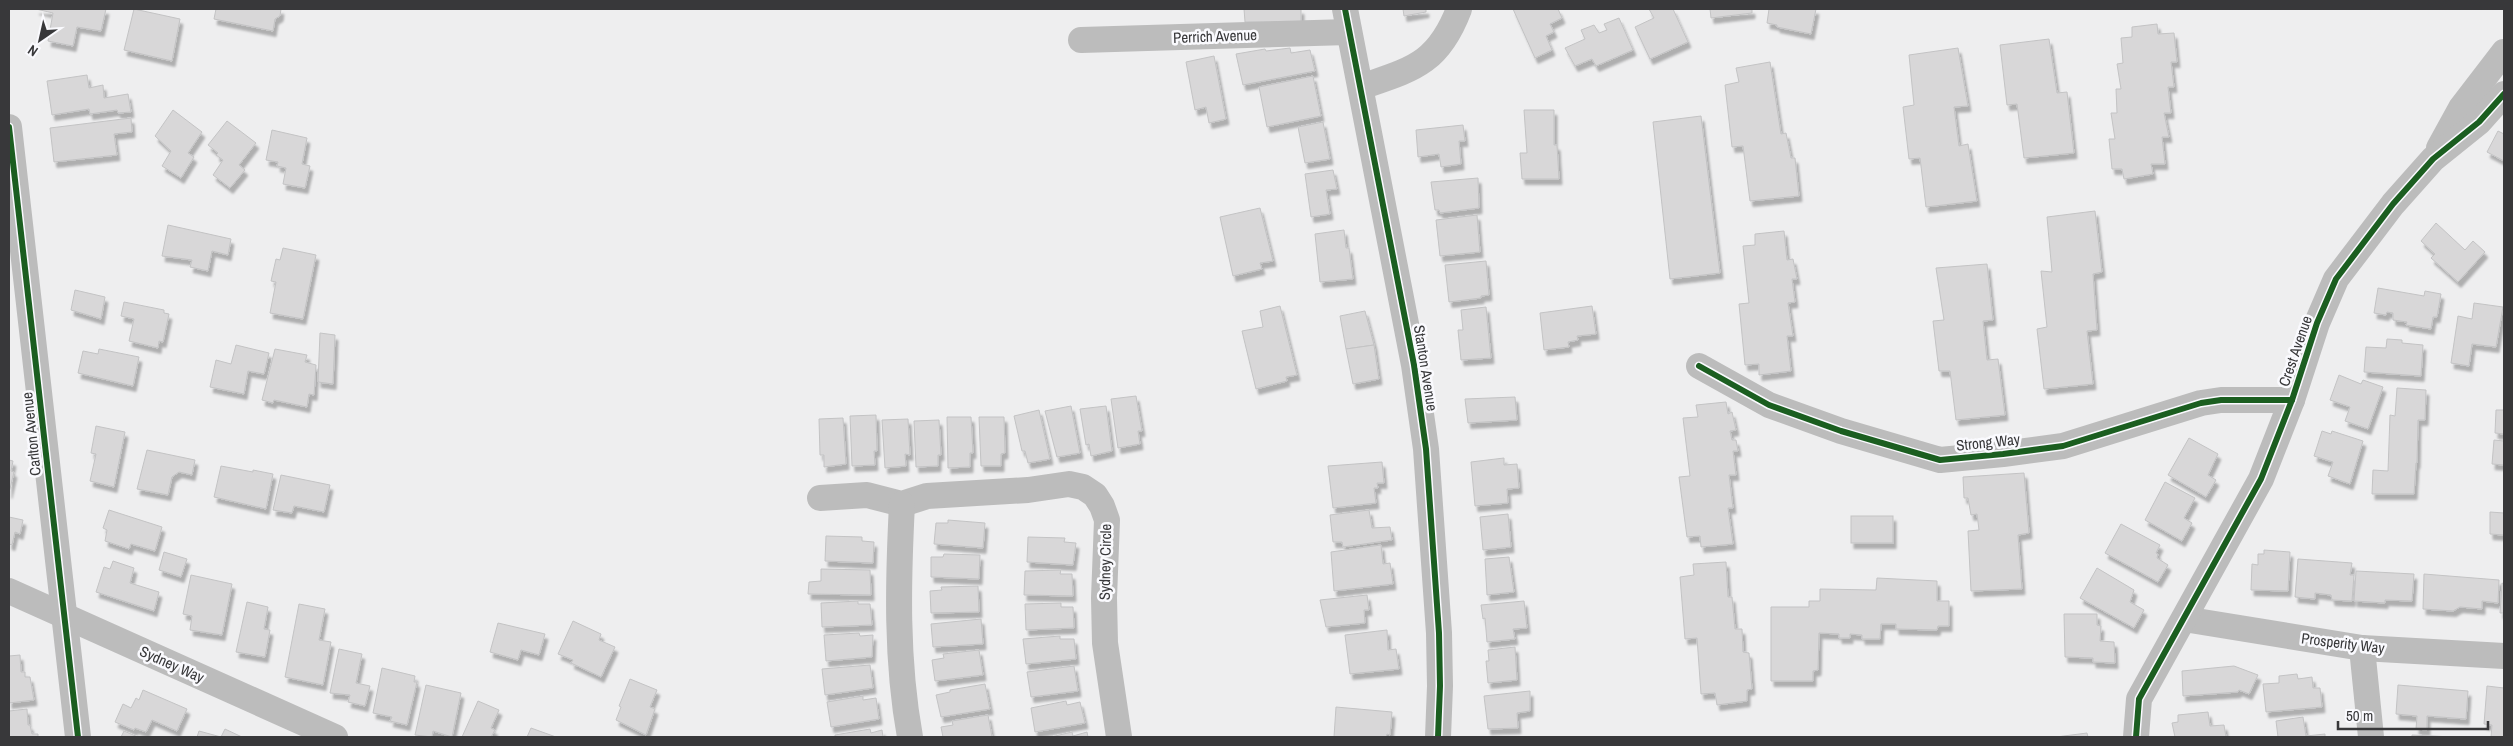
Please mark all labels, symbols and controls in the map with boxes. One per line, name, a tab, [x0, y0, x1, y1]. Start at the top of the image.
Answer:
north arrow	[15, 15, 65, 65]
street label: Perrich Avenue	[1173, 24, 1257, 48]
text: N	[24, 41, 41, 61]
street label: Crest Avenue	[2273, 313, 2317, 389]
street label: Stanton Avenue	[1409, 324, 1443, 413]
street label: Carlton Avenue	[16, 391, 46, 477]
street label: Strong Way	[1955, 428, 2022, 456]
street label: Sydney Circle	[1094, 523, 1116, 600]
street label: Prosperity Way	[2300, 627, 2387, 659]
street label: Sydney Way	[136, 640, 208, 688]
scale bar	[2338, 698, 2488, 730]
text: 50 m	[2346, 705, 2373, 726]

